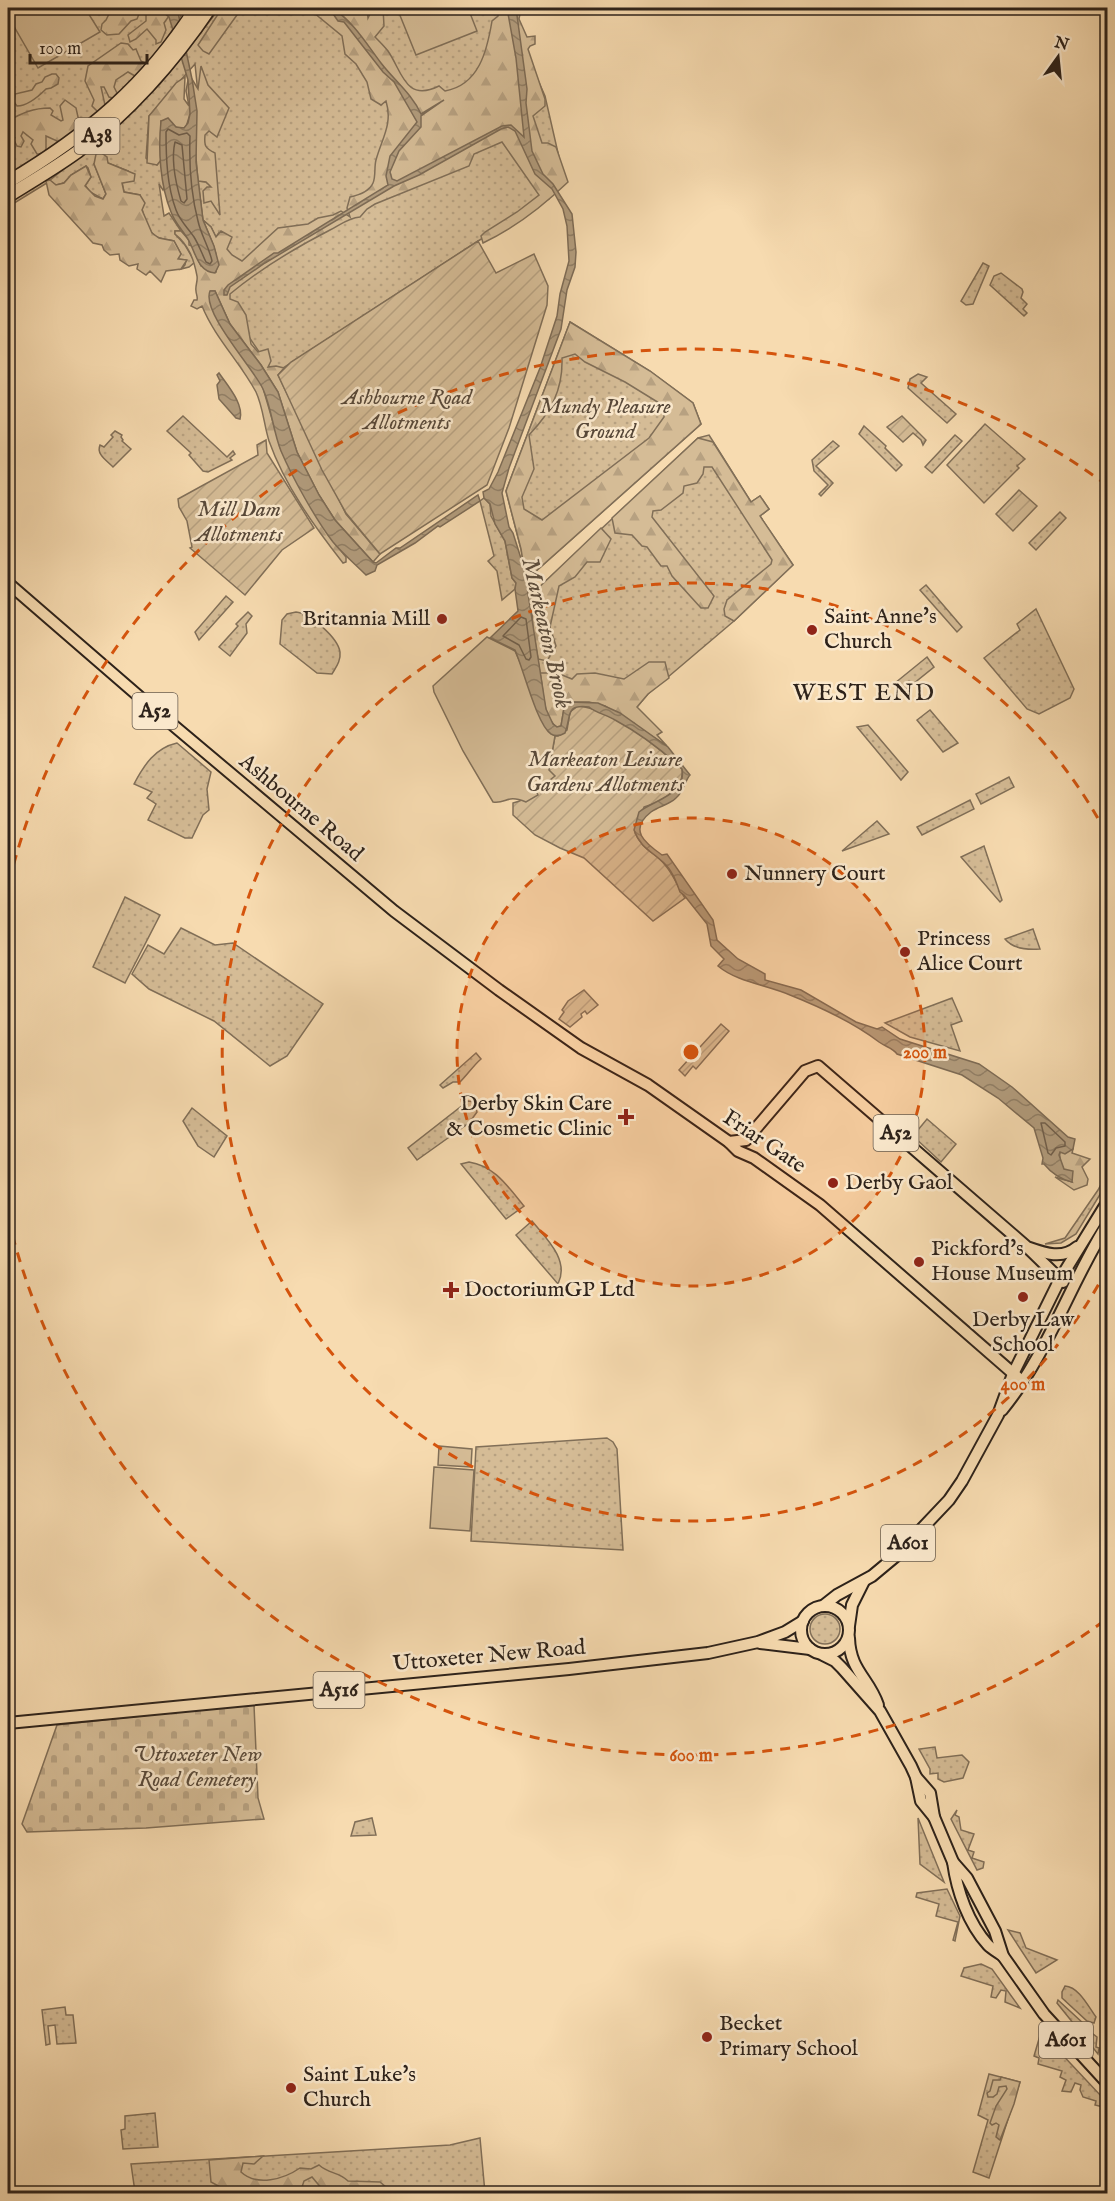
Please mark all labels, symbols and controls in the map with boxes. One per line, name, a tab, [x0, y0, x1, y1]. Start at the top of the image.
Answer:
scale bar	[30, 27, 147, 65]
north arrow	[1028, 27, 1088, 87]
text: N	[1051, 33, 1071, 56]
text: 100 m	[39, 38, 81, 61]
road number: A38	[74, 118, 120, 154]
park label: Ashbourne Road Allotments	[340, 384, 474, 437]
park label: Mundy Pleasure Ground	[539, 393, 671, 446]
park label: Mill Dam Allotments	[194, 496, 283, 549]
water label: Markeaton Brook	[514, 554, 579, 712]
place label: Saint Anne's Church	[824, 603, 937, 656]
place label: Britannia Mill	[302, 605, 430, 633]
marker: Britannia Mill	[435, 612, 449, 626]
marker: Saint Anne's Church	[805, 623, 819, 637]
district label: WEST END	[792, 678, 936, 709]
road number: A52	[132, 693, 178, 729]
park label: Markeaton Leisure Gardens Allotments	[526, 746, 685, 799]
street label: Ashbourne Road	[232, 747, 369, 868]
place label: Nunnery Court	[744, 860, 886, 888]
marker: Nunnery Court	[725, 867, 739, 881]
place label: Princess Alice Court	[916, 925, 1023, 978]
marker: Princess Alice Court	[898, 945, 912, 959]
centre of rings	[681, 1042, 701, 1062]
text: 200 m	[903, 1042, 947, 1065]
place label: Derby Skin Care & Cosmetic Clinic	[446, 1090, 612, 1143]
street label: Friar Gate	[717, 1104, 811, 1180]
marker: Derby Skin Care & Cosmetic Clinic	[617, 1108, 635, 1126]
road number: A52	[874, 1115, 918, 1151]
place label: Derby Gaol	[845, 1169, 953, 1197]
marker: Derby Gaol	[826, 1176, 840, 1190]
place label: Pickford's House Museum	[931, 1235, 1073, 1288]
marker: Pickford's House Museum	[912, 1255, 926, 1269]
place label: DoctoriumGP Ltd	[464, 1276, 635, 1304]
marker: DoctoriumGP Ltd	[442, 1281, 460, 1299]
marker: Derby Law School	[1016, 1290, 1030, 1304]
place label: Derby Law School	[972, 1306, 1075, 1359]
text: 400 m	[1001, 1374, 1045, 1397]
road number: A601	[881, 1525, 935, 1561]
street label: Uttoxeter New Road	[391, 1634, 587, 1678]
road number: A516	[314, 1672, 364, 1708]
park label: Uttoxeter New Road Cemetery	[133, 1741, 262, 1794]
text: 600 m	[669, 1745, 713, 1768]
place label: Becket Primary School	[719, 2010, 858, 2063]
road number: A601	[1039, 2022, 1093, 2058]
marker: Becket Primary School	[700, 2030, 714, 2044]
place label: Saint Luke's Church	[303, 2061, 416, 2114]
marker: Saint Luke's Church	[284, 2081, 298, 2095]

